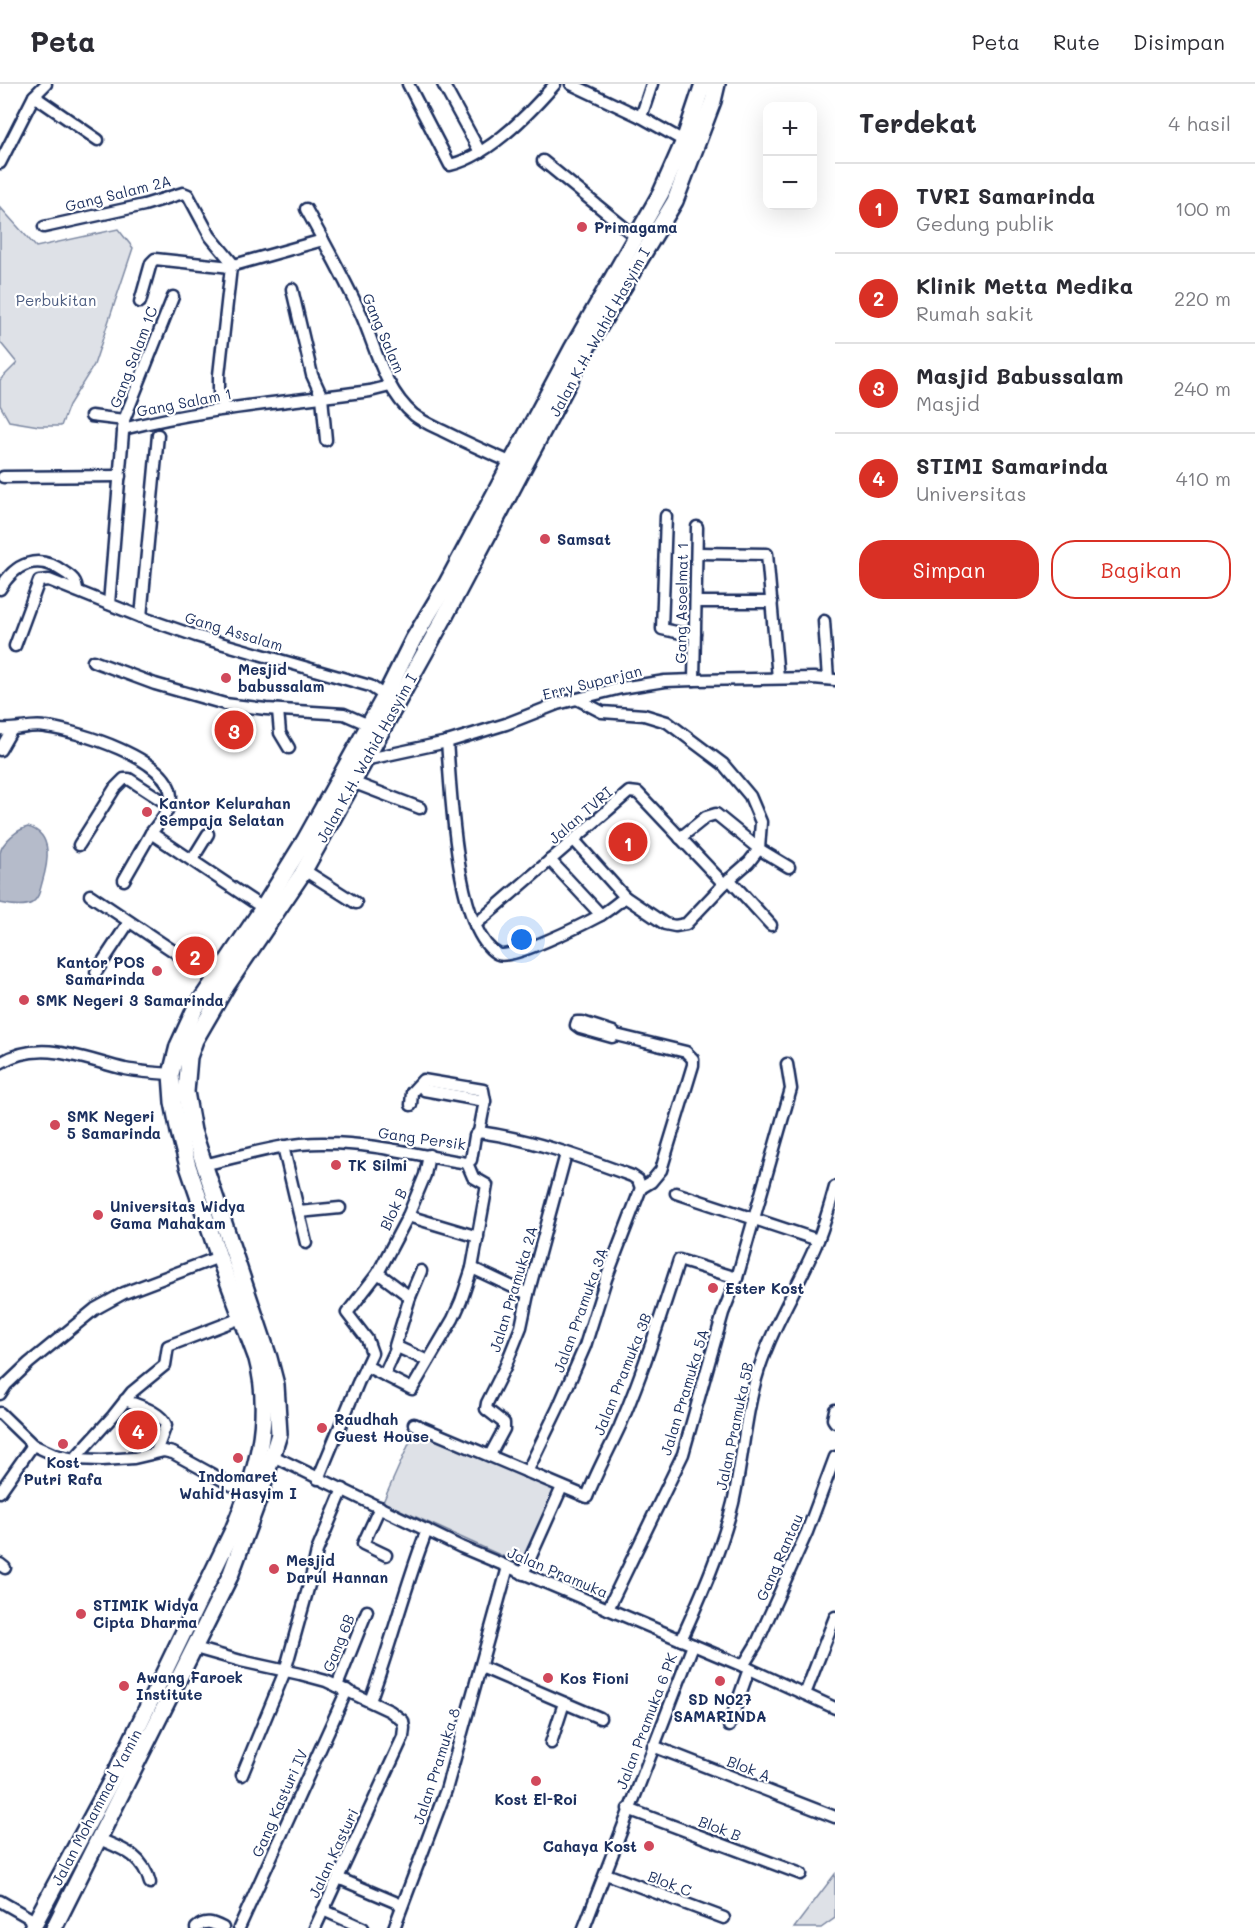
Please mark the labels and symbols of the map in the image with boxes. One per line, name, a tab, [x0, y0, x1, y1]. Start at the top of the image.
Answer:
street label: Gang Salam 2A	[63, 170, 173, 216]
place label: Primagama	[594, 217, 678, 237]
marker: Primagama	[575, 220, 589, 234]
street label: Jalan K.H. Wahid Hasyim I	[544, 244, 654, 420]
park label: Perbukitan	[16, 290, 96, 310]
street label: Gang Salam	[358, 290, 410, 376]
street label: Gang Salam 1C	[104, 303, 162, 411]
street label: Gang Salam 1	[135, 383, 233, 421]
place label: Samsat	[557, 529, 611, 549]
marker: Samsat	[538, 532, 552, 546]
street label: Gang Asoelmat 1	[670, 542, 692, 664]
street label: Gang Assalam	[182, 607, 286, 655]
place label: Mesjid babussalam	[238, 659, 324, 696]
street label: Erry Suparjan	[540, 660, 644, 704]
street label: Jalan K.H. Wahid Hasyim I	[311, 670, 421, 846]
marker: Mesjid babussalam	[219, 671, 233, 685]
pin: 3	[214, 708, 254, 752]
street label: Jalan TVRI	[544, 782, 616, 848]
place label: Kantor Kelurahan Sempaja Selatan	[159, 793, 291, 830]
marker: Kantor Kelurahan Sempaja Selatan	[140, 805, 154, 819]
pin: 1	[608, 820, 648, 864]
your location	[507, 925, 536, 954]
pin: 2	[176, 934, 214, 978]
place label: Kantor POS Samarinda	[57, 952, 145, 989]
marker: Kantor POS Samarinda	[150, 964, 164, 978]
place label: SMK Negeri 3 Samarinda	[36, 990, 224, 1010]
marker: SMK Negeri 3 Samarinda	[17, 993, 31, 1007]
place label: SMK Negeri 5 Samarinda	[67, 1106, 161, 1143]
marker: SMK Negeri 5 Samarinda	[48, 1118, 62, 1132]
street label: Gang Persik	[377, 1122, 467, 1154]
place label: TK Silmi	[348, 1155, 408, 1175]
marker: TK Silmi	[329, 1158, 343, 1172]
street label: Blok B	[375, 1185, 411, 1233]
place label: Universitas Widya Gama Mahakam	[110, 1196, 245, 1233]
marker: Universitas Widya Gama Mahakam	[91, 1208, 105, 1222]
street label: Jalan Pramuka 2A	[484, 1224, 542, 1354]
street label: Jalan Pramuka 3A	[548, 1245, 612, 1375]
place label: Ester Kost	[725, 1278, 805, 1298]
marker: Ester Kost	[706, 1281, 720, 1295]
street label: Jalan Pramuka 3B	[588, 1310, 656, 1438]
street label: Jalan Pramuka 5A	[655, 1326, 713, 1458]
street label: Jalan Pramuka 5B	[711, 1360, 757, 1492]
pin: 4	[118, 1408, 158, 1452]
place label: Raudhah Guest House	[334, 1409, 429, 1446]
marker: Raudhah Guest House	[315, 1421, 329, 1435]
marker: Kost Putri Rafa	[56, 1437, 70, 1451]
marker: Indomaret Wahid Hasyim I	[231, 1451, 245, 1465]
place label: Kost Putri Rafa	[23, 1452, 103, 1489]
place label: Indomaret Wahid Hasyim I	[179, 1466, 297, 1503]
street label: Gang Rantau	[751, 1510, 807, 1604]
street label: Jalan Pramuka	[505, 1542, 611, 1602]
place label: Mesjid Darul Hannan	[286, 1550, 388, 1587]
marker: Mesjid Darul Hannan	[267, 1562, 281, 1576]
place label: STIMIK Widya Cipta Dharma	[93, 1595, 199, 1632]
marker: STIMIK Widya Cipta Dharma	[74, 1607, 88, 1621]
street label: Gang 6B	[317, 1611, 359, 1675]
street label: Jalan Pramuka 6 PK	[611, 1650, 681, 1792]
place label: Awang Faroek Institute	[136, 1667, 243, 1704]
place label: Kos Fioni	[560, 1668, 629, 1688]
marker: Kos Fioni	[541, 1671, 555, 1685]
marker: SD N027 SAMARINDA	[713, 1674, 727, 1688]
marker: Awang Faroek Institute	[117, 1679, 131, 1693]
place label: SD N027 SAMARINDA	[673, 1689, 767, 1726]
street label: Jalan Pramuka 8	[408, 1705, 464, 1827]
street label: Jalan Mohammad Yamin	[46, 1725, 146, 1889]
street label: Gang Kasturi IV	[246, 1746, 312, 1860]
street label: Blok A	[724, 1751, 774, 1785]
marker: Kost El-Roi	[529, 1774, 543, 1788]
place label: Kost El-Roi	[494, 1789, 578, 1809]
street label: Jalan Kasturi	[304, 1805, 362, 1901]
street label: Blok B	[696, 1811, 744, 1845]
place label: Cahaya Kost	[543, 1836, 637, 1856]
marker: Cahaya Kost	[642, 1839, 656, 1853]
street label: Blok C	[645, 1866, 695, 1901]

